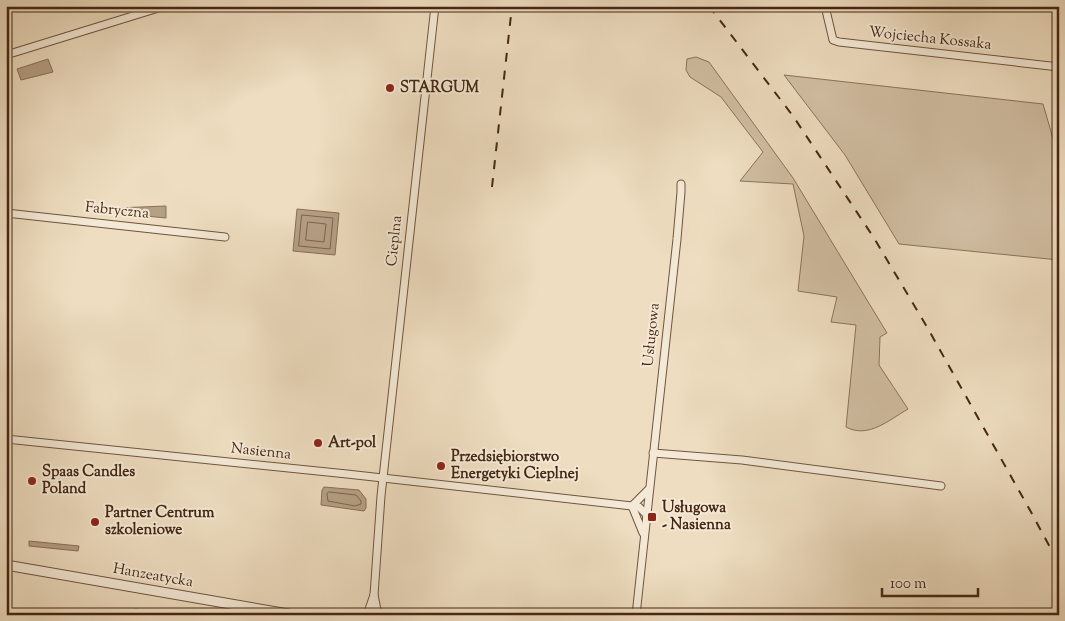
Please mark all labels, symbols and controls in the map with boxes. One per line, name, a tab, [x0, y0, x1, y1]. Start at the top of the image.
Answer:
street label: Wojciecha Kossaka	[868, 22, 992, 56]
place label: STARGUM	[400, 78, 479, 99]
marker: STARGUM	[384, 82, 396, 94]
street label: Fabryczna	[84, 197, 150, 225]
street label: Cieplna	[382, 214, 408, 268]
street label: Usługowa	[638, 302, 666, 368]
place label: Art-pol	[328, 433, 377, 454]
marker: Art-pol	[312, 437, 324, 449]
street label: Nasienna	[230, 438, 292, 466]
place label: Przedsiębiorstwo Energetyki Cieplnej	[451, 447, 579, 485]
marker: Przedsiębiorstwo Energetyki Cieplnej	[435, 460, 447, 472]
place label: Spaas Candles Poland	[42, 462, 135, 500]
marker: Spaas Candles Poland	[26, 475, 38, 487]
place label: Usługowa - Nasienna	[662, 498, 731, 536]
place label: Partner Centrum szkoleniowe	[105, 503, 215, 541]
marker: Usługowa - Nasienna	[646, 511, 658, 523]
marker: Partner Centrum szkoleniowe	[89, 516, 101, 528]
street label: Hanzeatycka	[111, 559, 195, 593]
scale bar	[882, 566, 979, 598]
text: 100 m	[890, 574, 927, 595]

